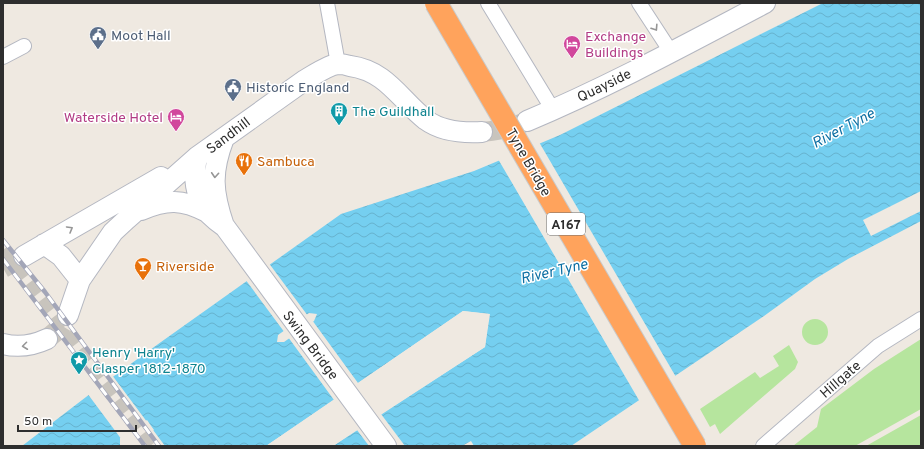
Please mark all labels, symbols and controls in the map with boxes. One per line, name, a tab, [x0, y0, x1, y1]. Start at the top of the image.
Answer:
one-way arrow	[650, 23, 657, 30]
public building icon: Moot Hall	[88, 25, 108, 50]
place label: Moot Hall	[111, 28, 171, 45]
place label: Exchange Buildings	[585, 29, 646, 62]
hotel icon: Exchange Buildings	[562, 34, 582, 59]
street label: Quayside	[575, 66, 635, 107]
public building icon: Historic England	[223, 77, 243, 102]
place label: Historic England	[246, 80, 349, 97]
building icon: The Guildhall	[329, 101, 349, 126]
place label: The Guildhall	[352, 104, 434, 121]
water label: River Tyne	[809, 105, 879, 154]
hotel icon: Waterside Hotel	[166, 107, 186, 132]
place label: Waterside Hotel	[64, 110, 163, 127]
street label: Sandhill	[204, 114, 254, 158]
street label: Tyne Bridge	[501, 126, 554, 200]
restaurant icon: Sambuca	[234, 151, 254, 176]
place label: Sambuca	[257, 154, 315, 171]
one-way arrow	[210, 172, 219, 178]
road number: A167	[547, 213, 585, 235]
one-way arrow	[66, 227, 73, 234]
water label: River Tyne	[519, 255, 590, 289]
bar icon: Riverside	[133, 256, 153, 281]
place label: Riverside	[156, 259, 214, 276]
street label: Swing Bridge	[278, 308, 341, 384]
one-way arrow	[22, 341, 29, 350]
place label: Henry 'Harry' Clasper 1812-1870	[92, 345, 206, 378]
place icon: Henry 'Harry' Clasper 1812-1870	[69, 350, 89, 375]
street label: Hillgate	[817, 358, 865, 402]
scale bar	[18, 407, 136, 433]
text: 50 m	[24, 414, 52, 430]

